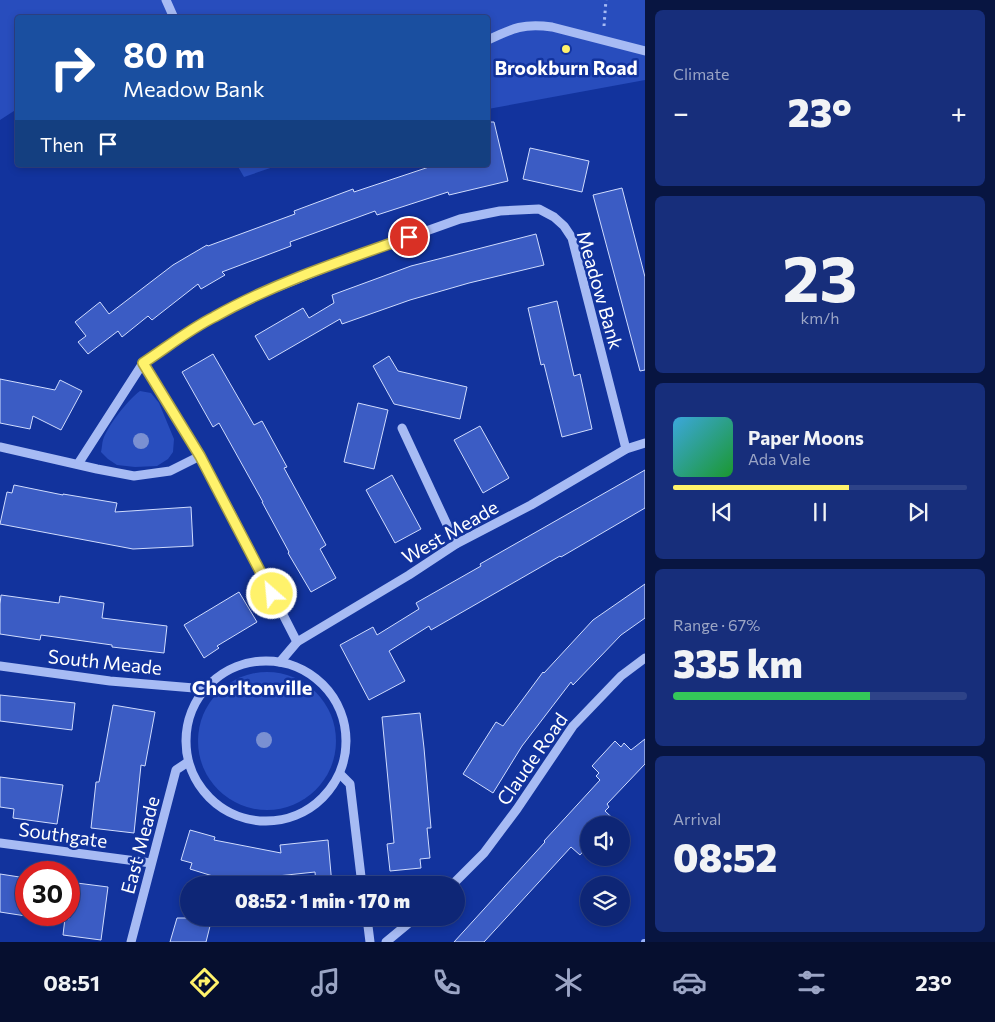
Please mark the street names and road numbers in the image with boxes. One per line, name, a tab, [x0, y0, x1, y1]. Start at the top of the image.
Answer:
street label: Meadow Bank	[573, 228, 628, 352]
street label: West Meade	[398, 495, 502, 568]
street label: South Meade	[47, 644, 163, 679]
street label: Claude Road	[491, 708, 572, 809]
street label: East Meade	[115, 793, 164, 896]
street label: Southgate	[17, 817, 109, 852]

